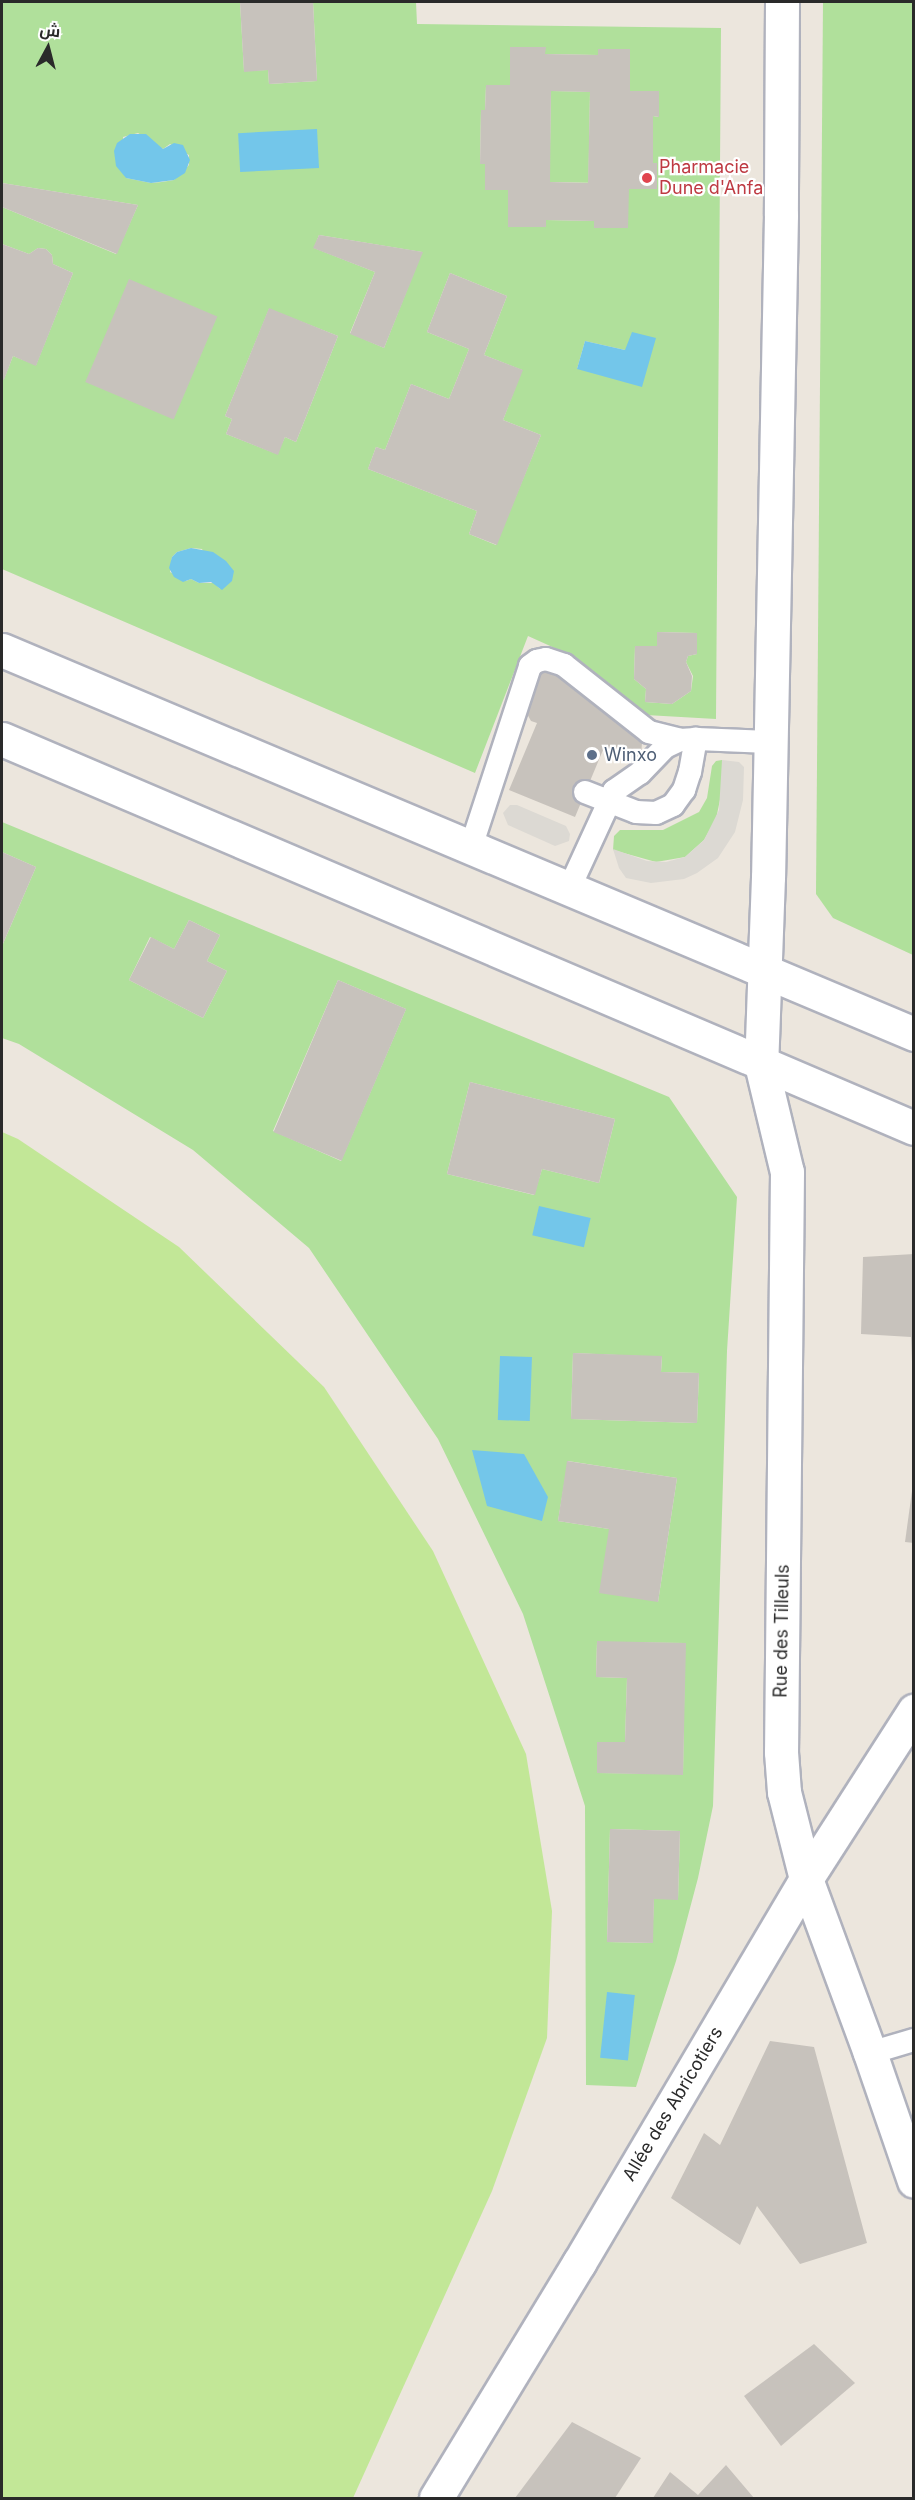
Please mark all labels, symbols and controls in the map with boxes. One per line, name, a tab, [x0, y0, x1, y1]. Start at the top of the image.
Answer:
north arrow	[18, 18, 78, 78]
text: ش	[39, 19, 62, 41]
place label: Pharmacie Dune d'Anfa	[659, 157, 763, 200]
marker: Pharmacie Dune d'Anfa	[640, 171, 654, 185]
place label: Winxo	[604, 744, 657, 766]
marker: Winxo	[585, 748, 599, 762]
street label: Rue des Tilleuls	[770, 1564, 794, 1698]
street label: Allée des Abricotiers	[618, 2023, 728, 2185]

